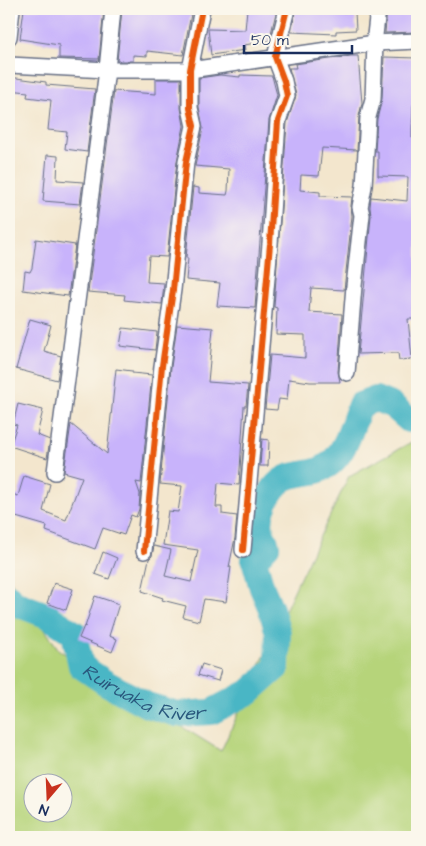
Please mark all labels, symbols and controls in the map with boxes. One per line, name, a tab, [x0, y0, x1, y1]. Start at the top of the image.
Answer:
scale bar	[244, 22, 351, 54]
text: 50 m	[251, 30, 289, 51]
water label: Ruiruaka River	[77, 657, 208, 728]
north arrow	[22, 774, 72, 824]
text: N	[36, 798, 52, 820]

